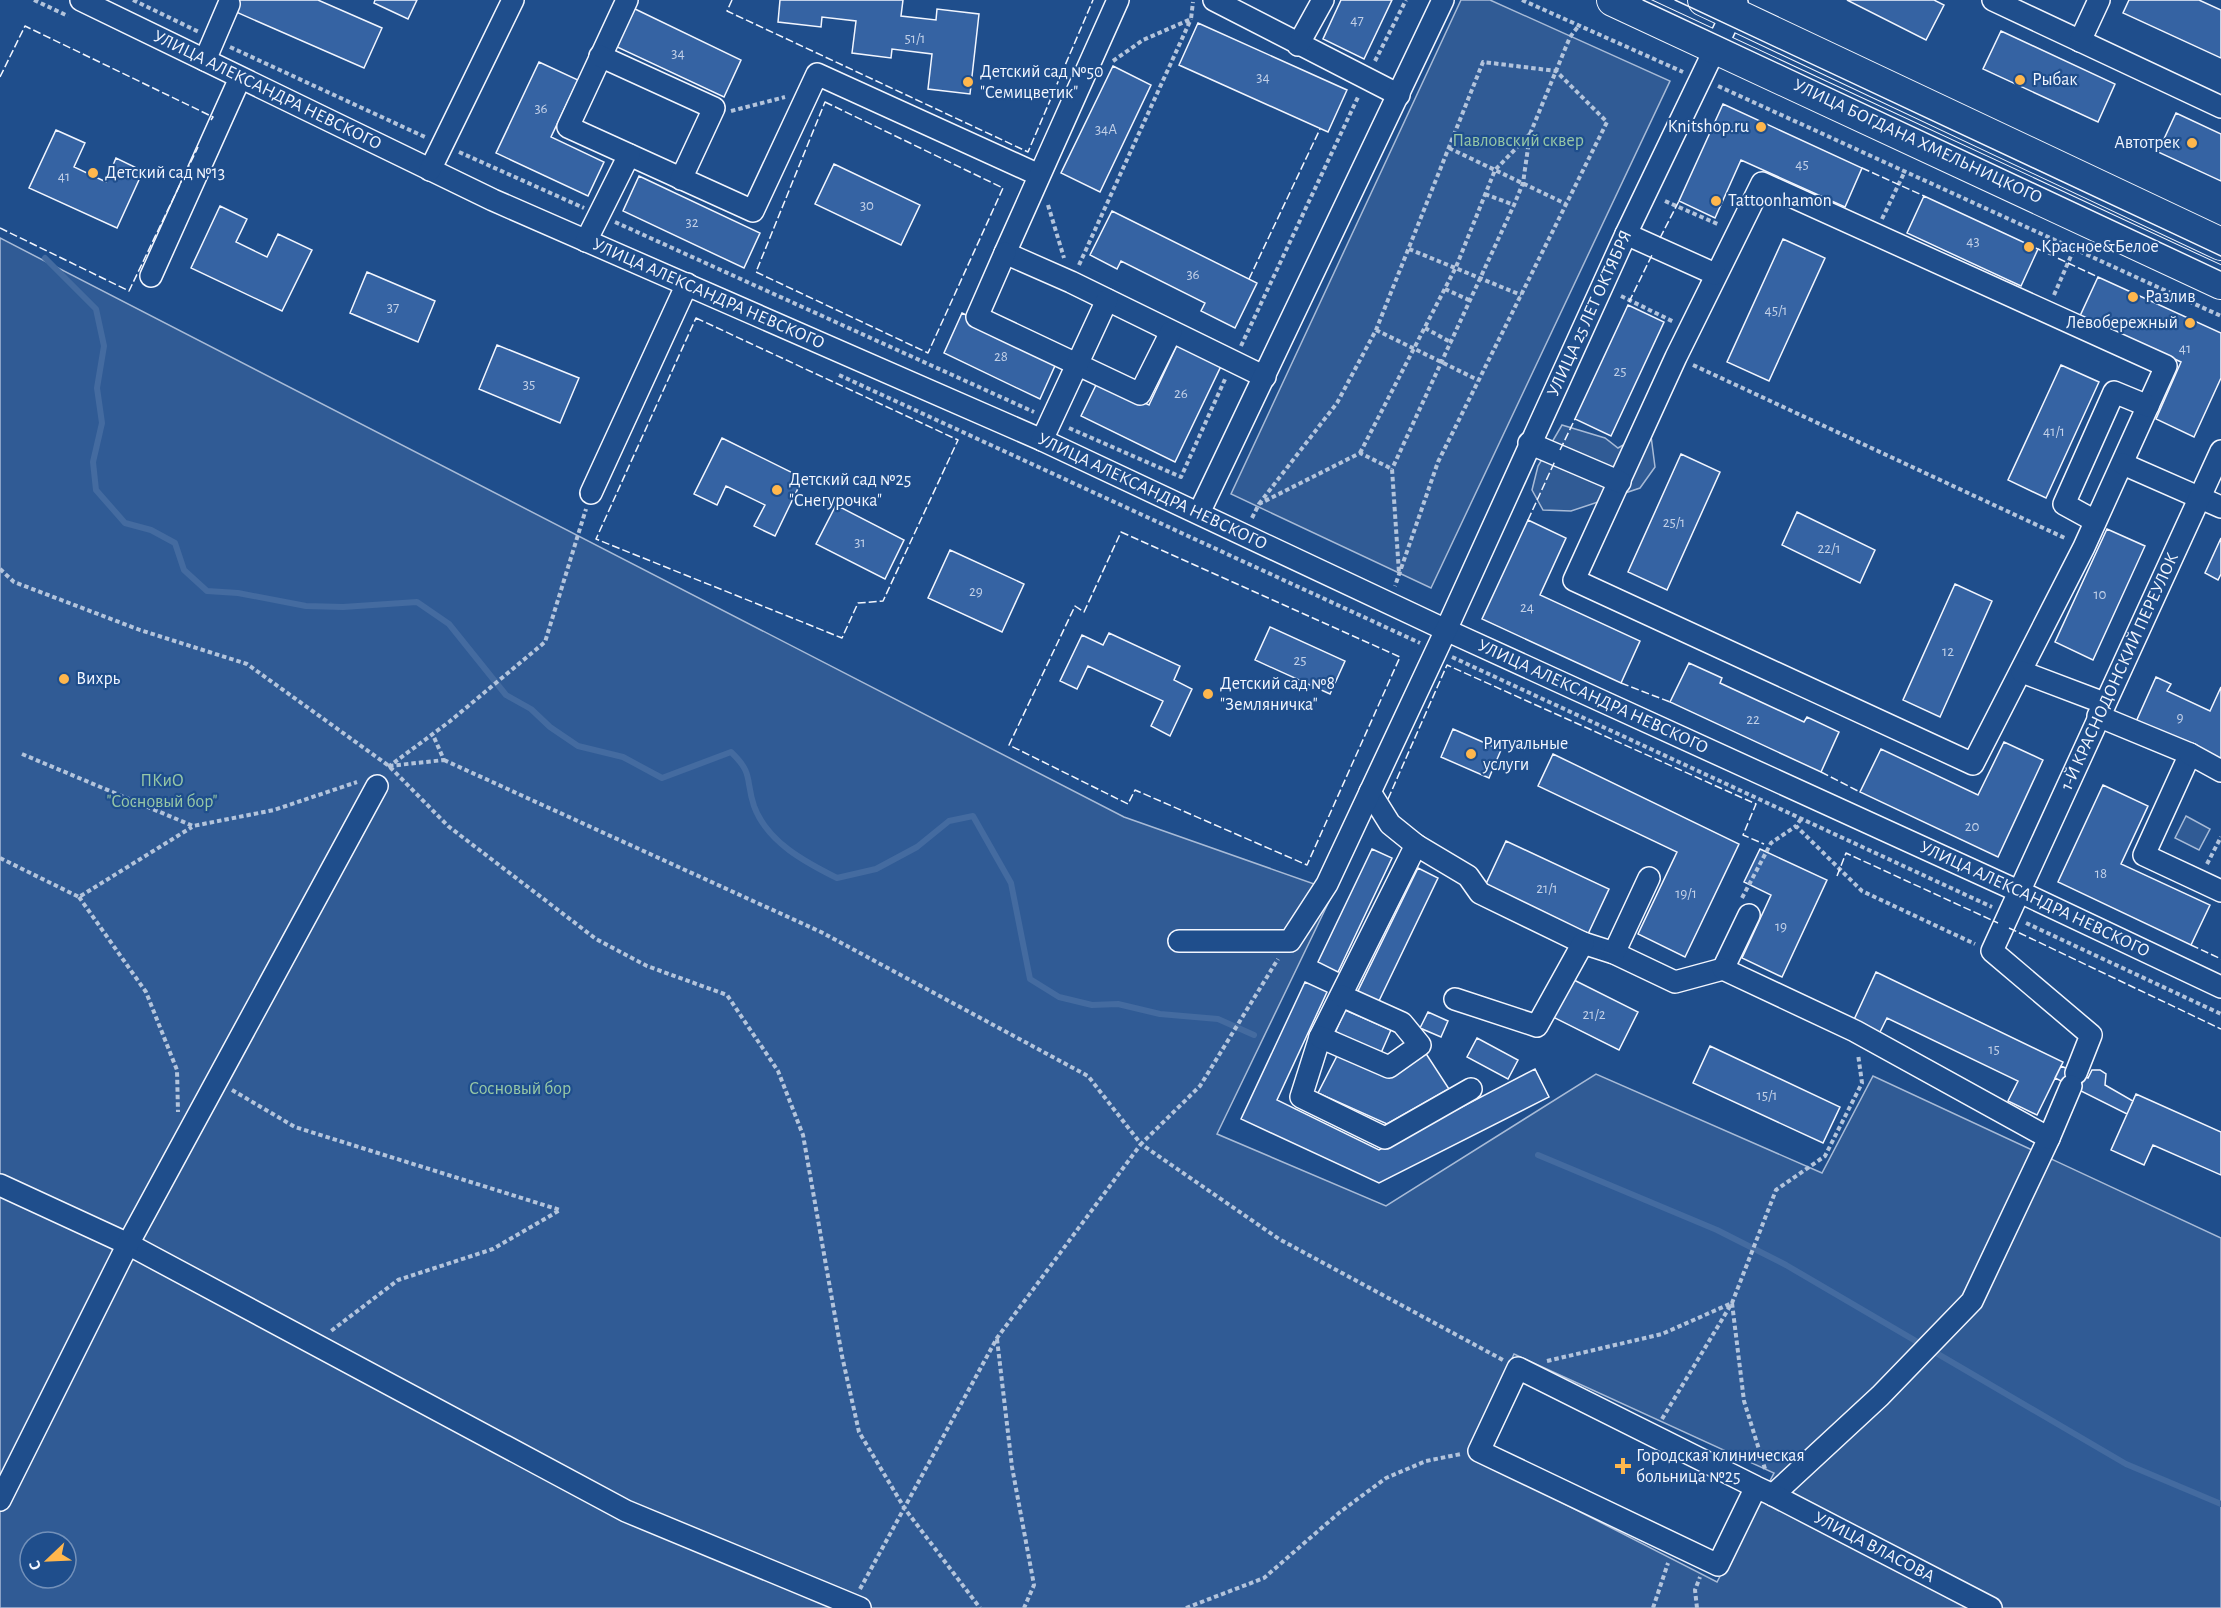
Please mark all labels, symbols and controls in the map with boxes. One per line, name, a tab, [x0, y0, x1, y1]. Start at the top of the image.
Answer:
house number: 47	[1350, 13, 1364, 28]
street label: УЛИЦА АЛЕКСАНДРА НЕВСКОГО	[150, 27, 384, 153]
house number: 51/1	[905, 31, 925, 46]
house number: 34	[671, 46, 685, 61]
place label: Детский сад №50 "Семицветик"	[980, 63, 1104, 102]
house number: 34	[1256, 70, 1270, 85]
place label: Рыбак	[2032, 70, 2078, 89]
marker: Рыбак	[2013, 73, 2027, 87]
marker: Детский сад №50 "Семицветик"	[961, 75, 975, 89]
street label: УЛИЦА БОГДАНА ХМЕЛЬНИЦКОГО	[1790, 76, 2045, 207]
house number: 36	[534, 101, 548, 116]
place label: Knitshop.ru	[1668, 118, 1749, 136]
marker: Knitshop.ru	[1754, 120, 1768, 134]
house number: 34А	[1095, 122, 1117, 137]
park label: Павловский сквер	[1452, 132, 1584, 150]
place label: Автотрек	[2114, 134, 2181, 152]
marker: Автотрек	[2185, 136, 2199, 150]
house number: 45	[1795, 157, 1809, 172]
place label: Детский сад №13	[105, 164, 225, 182]
marker: Детский сад №13	[86, 166, 100, 180]
house number: 41	[58, 169, 70, 184]
place label: Tattoonhamon	[1728, 192, 1832, 210]
marker: Tattoonhamon	[1709, 194, 1723, 208]
house number: 30	[860, 198, 874, 213]
house number: 32	[685, 215, 699, 230]
street label: УЛИЦА 25 ЛЕТ ОКТЯБРЯ	[1541, 228, 1637, 400]
house number: 43	[1966, 234, 1980, 249]
street label: УЛИЦА АЛЕКСАНДРА НЕВСКОГО	[590, 236, 827, 353]
place label: Красное&Белое	[2041, 238, 2159, 256]
marker: Красное&Белое	[2022, 240, 2036, 254]
house number: 36	[1186, 267, 1200, 282]
place label: Разлив	[2145, 288, 2196, 306]
marker: Разлив	[2126, 290, 2140, 304]
house number: 37	[387, 300, 399, 315]
house number: 45/1	[1765, 303, 1787, 318]
place label: Левобережный	[2066, 313, 2178, 332]
marker: Левобережный	[2183, 316, 2197, 330]
house number: 41	[2179, 341, 2191, 356]
house number: 28	[994, 349, 1008, 364]
house number: 25	[1613, 362, 1627, 380]
house number: 35	[523, 377, 535, 392]
house number: 26	[1174, 386, 1188, 401]
house number: 41/1	[2043, 424, 2065, 439]
street label: УЛИЦА АЛЕКСАНДРА НЕВСКОГО	[1035, 430, 1270, 553]
place label: Детский сад №25 "Снегурочка"	[789, 471, 911, 510]
marker: Детский сад №25 "Снегурочка"	[770, 483, 784, 497]
house number: 25/1	[1663, 515, 1685, 530]
house number: 31	[854, 535, 866, 550]
house number: 22/1	[1817, 541, 1841, 556]
street label: 1-Й КРАСНОДОНСКИЙ ПЕРЕУЛОК	[2058, 550, 2182, 793]
house number: 29	[969, 584, 983, 599]
house number: 10	[2093, 587, 2107, 602]
house number: 24	[1520, 600, 1534, 615]
street label: УЛИЦА АЛЕКСАНДРА НЕВСКОГО	[1475, 637, 1711, 757]
house number: 12	[1942, 644, 1954, 659]
house number: 25	[1293, 653, 1307, 668]
place label: Вихрь	[76, 670, 120, 688]
marker: Вихрь	[57, 672, 71, 686]
place label: Детский сад №8 "Земляничка"	[1220, 675, 1335, 714]
marker: Детский сад №8 "Земляничка"	[1201, 687, 1215, 701]
house number: 9	[2176, 710, 2184, 725]
house number: 22	[1746, 712, 1760, 727]
place label: Ритуальные услуги	[1482, 735, 1568, 774]
marker: Ритуальные услуги	[1464, 747, 1478, 761]
park label: ПКиО "Сосновый бор"	[107, 772, 218, 811]
house number: 20	[1965, 819, 1979, 834]
street label: УЛИЦА АЛЕКСАНДРА НЕВСКОГО	[1917, 838, 2152, 961]
house number: 18	[2095, 866, 2107, 881]
house number: 21/1	[1536, 881, 1558, 896]
house number: 19/1	[1675, 886, 1697, 901]
house number: 19	[1775, 919, 1787, 934]
house number: 21/2	[1582, 1007, 1606, 1022]
house number: 15	[1988, 1042, 2000, 1057]
park label: Сосновый бор	[469, 1079, 571, 1098]
house number: 15/1	[1757, 1088, 1777, 1103]
place label: Городская клиническая больница №25	[1636, 1447, 1805, 1486]
marker: Городская клиническая больница №25	[1614, 1457, 1632, 1475]
street label: УЛИЦА ВЛАСОВА	[1811, 1509, 1938, 1586]
north arrow	[18, 1530, 78, 1590]
text: С	[26, 1558, 44, 1573]

